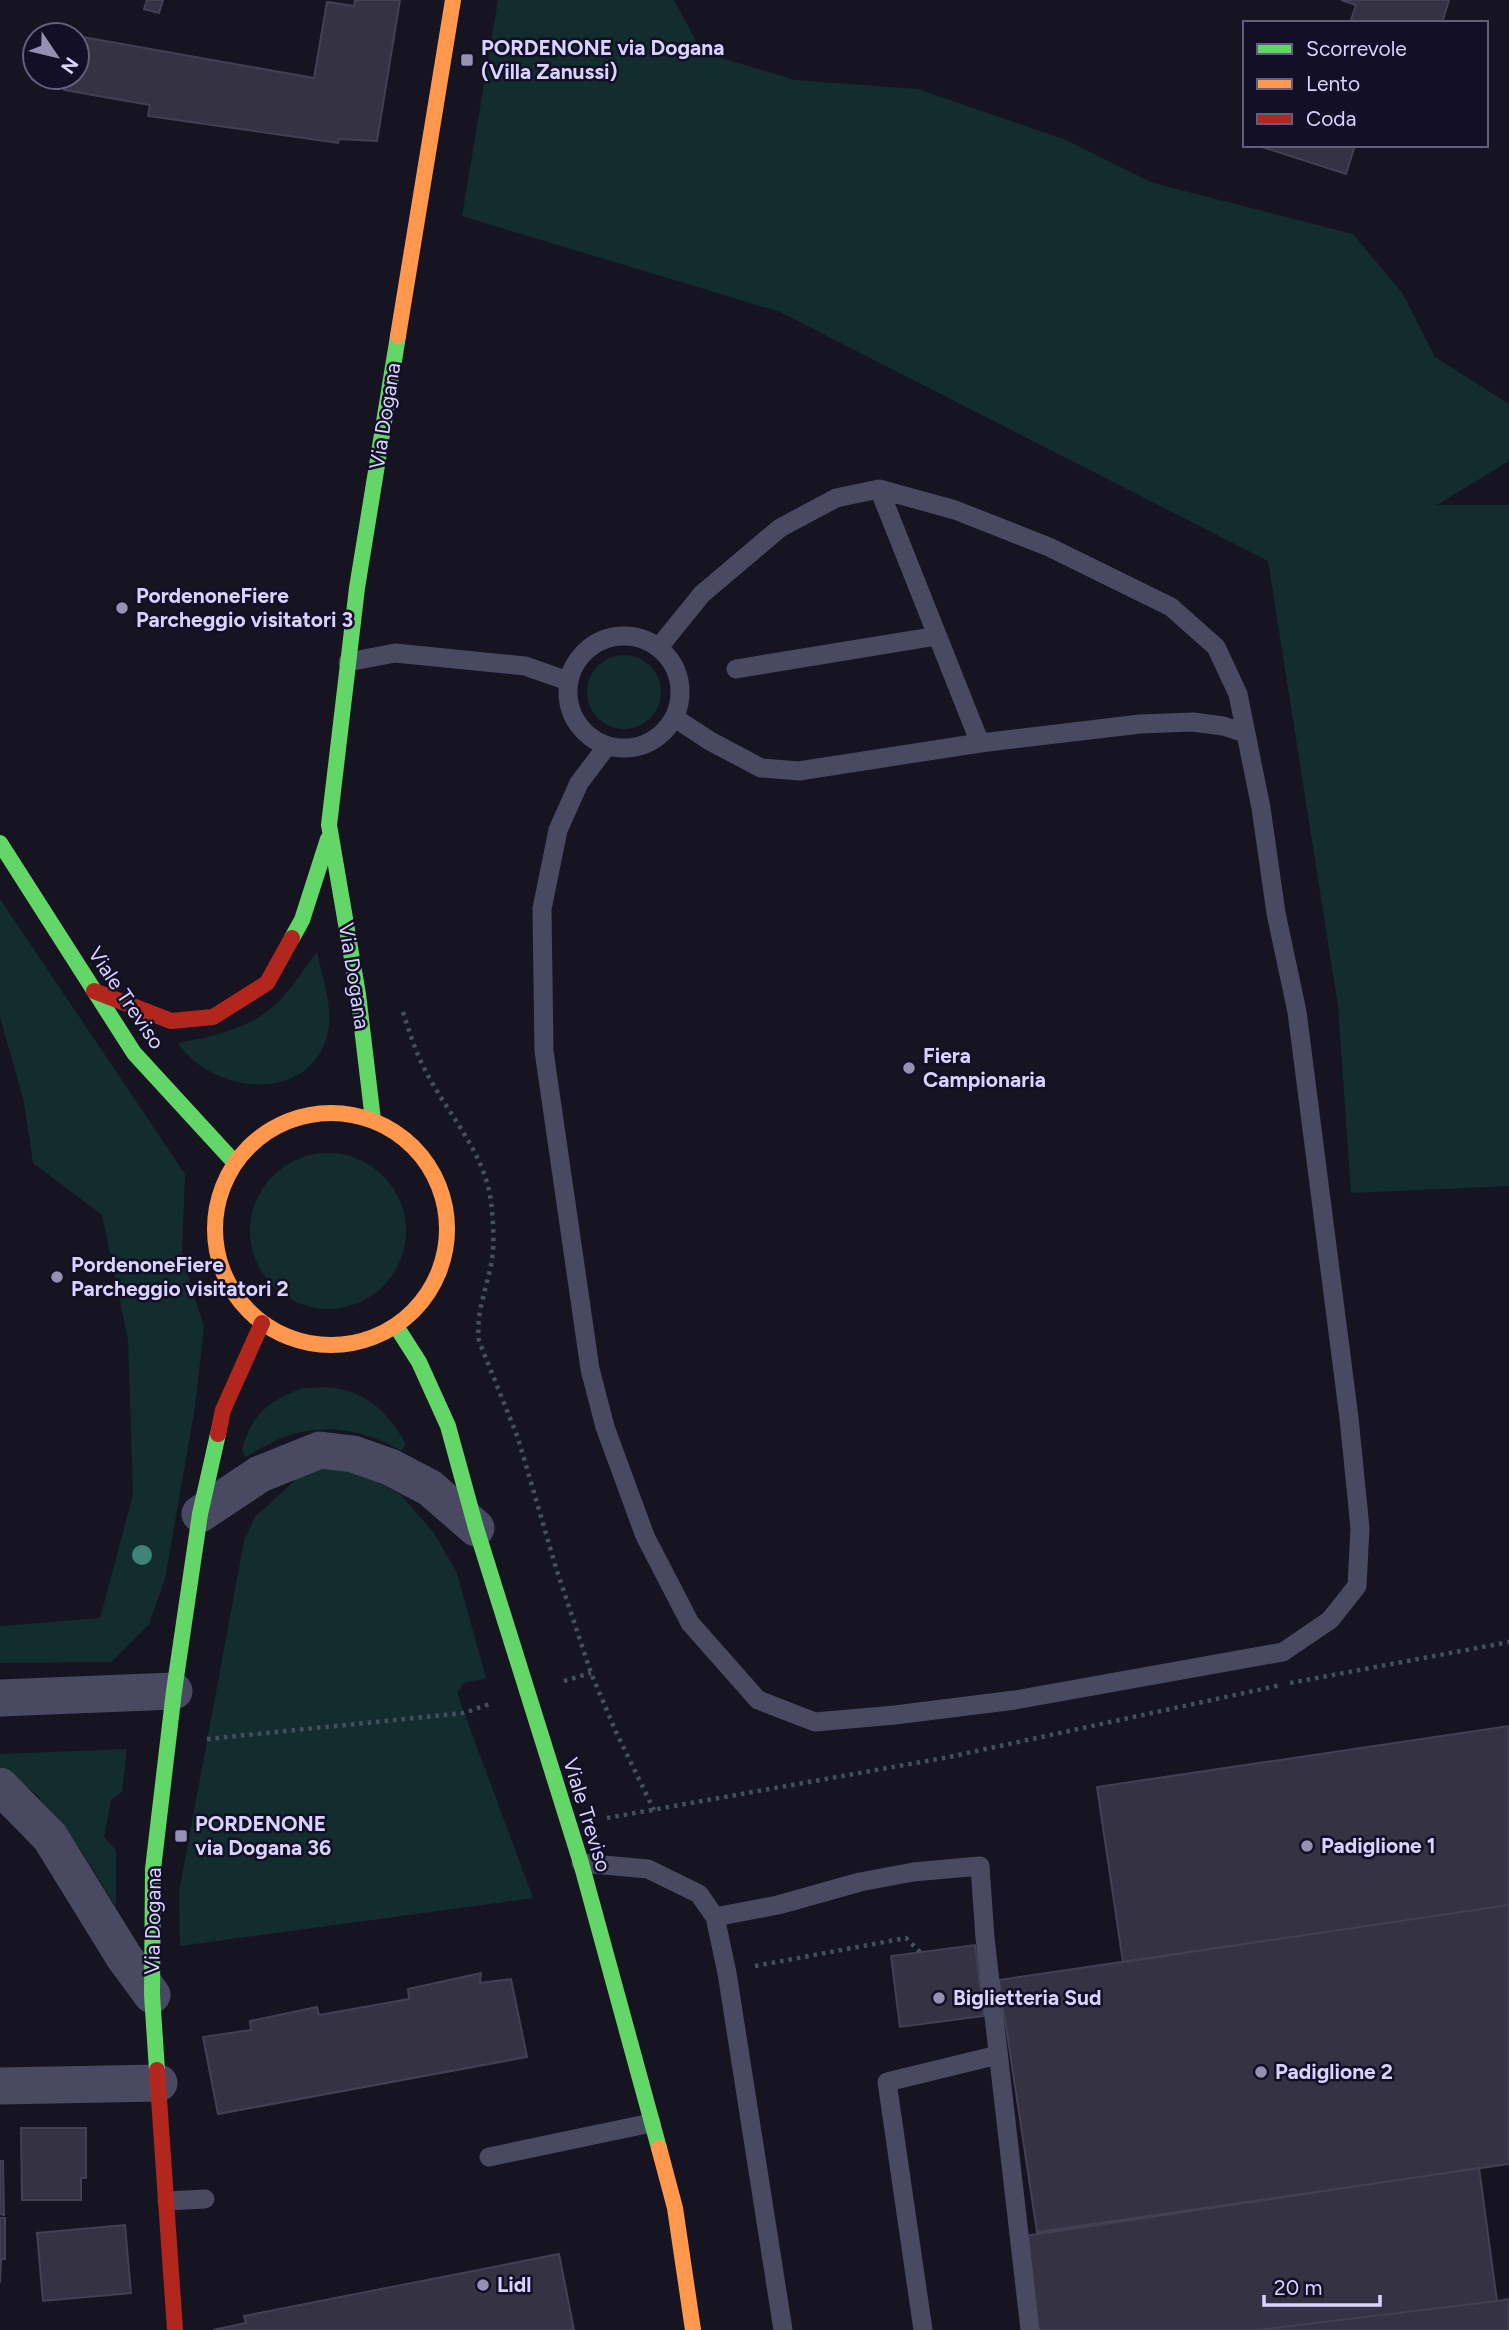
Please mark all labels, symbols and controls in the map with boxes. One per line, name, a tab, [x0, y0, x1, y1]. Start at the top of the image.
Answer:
north arrow	[21, 21, 91, 91]
legend	[1243, 21, 1488, 147]
place label: PORDENONE via Dogana (Villa Zanussi)	[481, 35, 724, 84]
text: Scorrevole	[1306, 36, 1407, 61]
marker: PORDENONE via Dogana (Villa Zanussi)	[459, 52, 475, 68]
text: N	[56, 53, 83, 78]
text: Lento	[1306, 71, 1360, 96]
text: Coda	[1306, 106, 1356, 131]
street label: Via Dogana	[364, 361, 405, 471]
place label: PordenoneFiere Parcheggio visitatori 3	[136, 583, 353, 632]
marker: PordenoneFiere Parcheggio visitatori 3	[114, 600, 130, 616]
street label: Via Dogana	[334, 921, 375, 1031]
street label: Viale Treviso	[83, 942, 170, 1054]
place label: Fiera Campionaria	[923, 1043, 1046, 1092]
marker: Fiera Campionaria	[901, 1060, 917, 1076]
place label: PordenoneFiere Parcheggio visitatori 2	[71, 1252, 289, 1301]
marker: PordenoneFiere Parcheggio visitatori 2	[49, 1269, 65, 1285]
street label: Viale Treviso	[558, 1755, 617, 1875]
place label: PORDENONE via Dogana 36	[195, 1811, 331, 1860]
marker: PORDENONE via Dogana 36	[173, 1828, 189, 1844]
place label: Padiglione 1	[1321, 1833, 1436, 1858]
marker: Padiglione 1	[1299, 1838, 1315, 1854]
street label: Via Dogana	[139, 1867, 166, 1975]
place label: Biglietteria Sud	[953, 1985, 1101, 2010]
marker: Biglietteria Sud	[931, 1990, 947, 2006]
place label: Padiglione 2	[1275, 2059, 1393, 2084]
marker: Padiglione 2	[1253, 2064, 1269, 2080]
scale bar	[1264, 2264, 1380, 2308]
place label: Lidl	[497, 2272, 531, 2297]
text: 20 m	[1274, 2275, 1322, 2300]
marker: Lidl	[475, 2277, 491, 2293]

